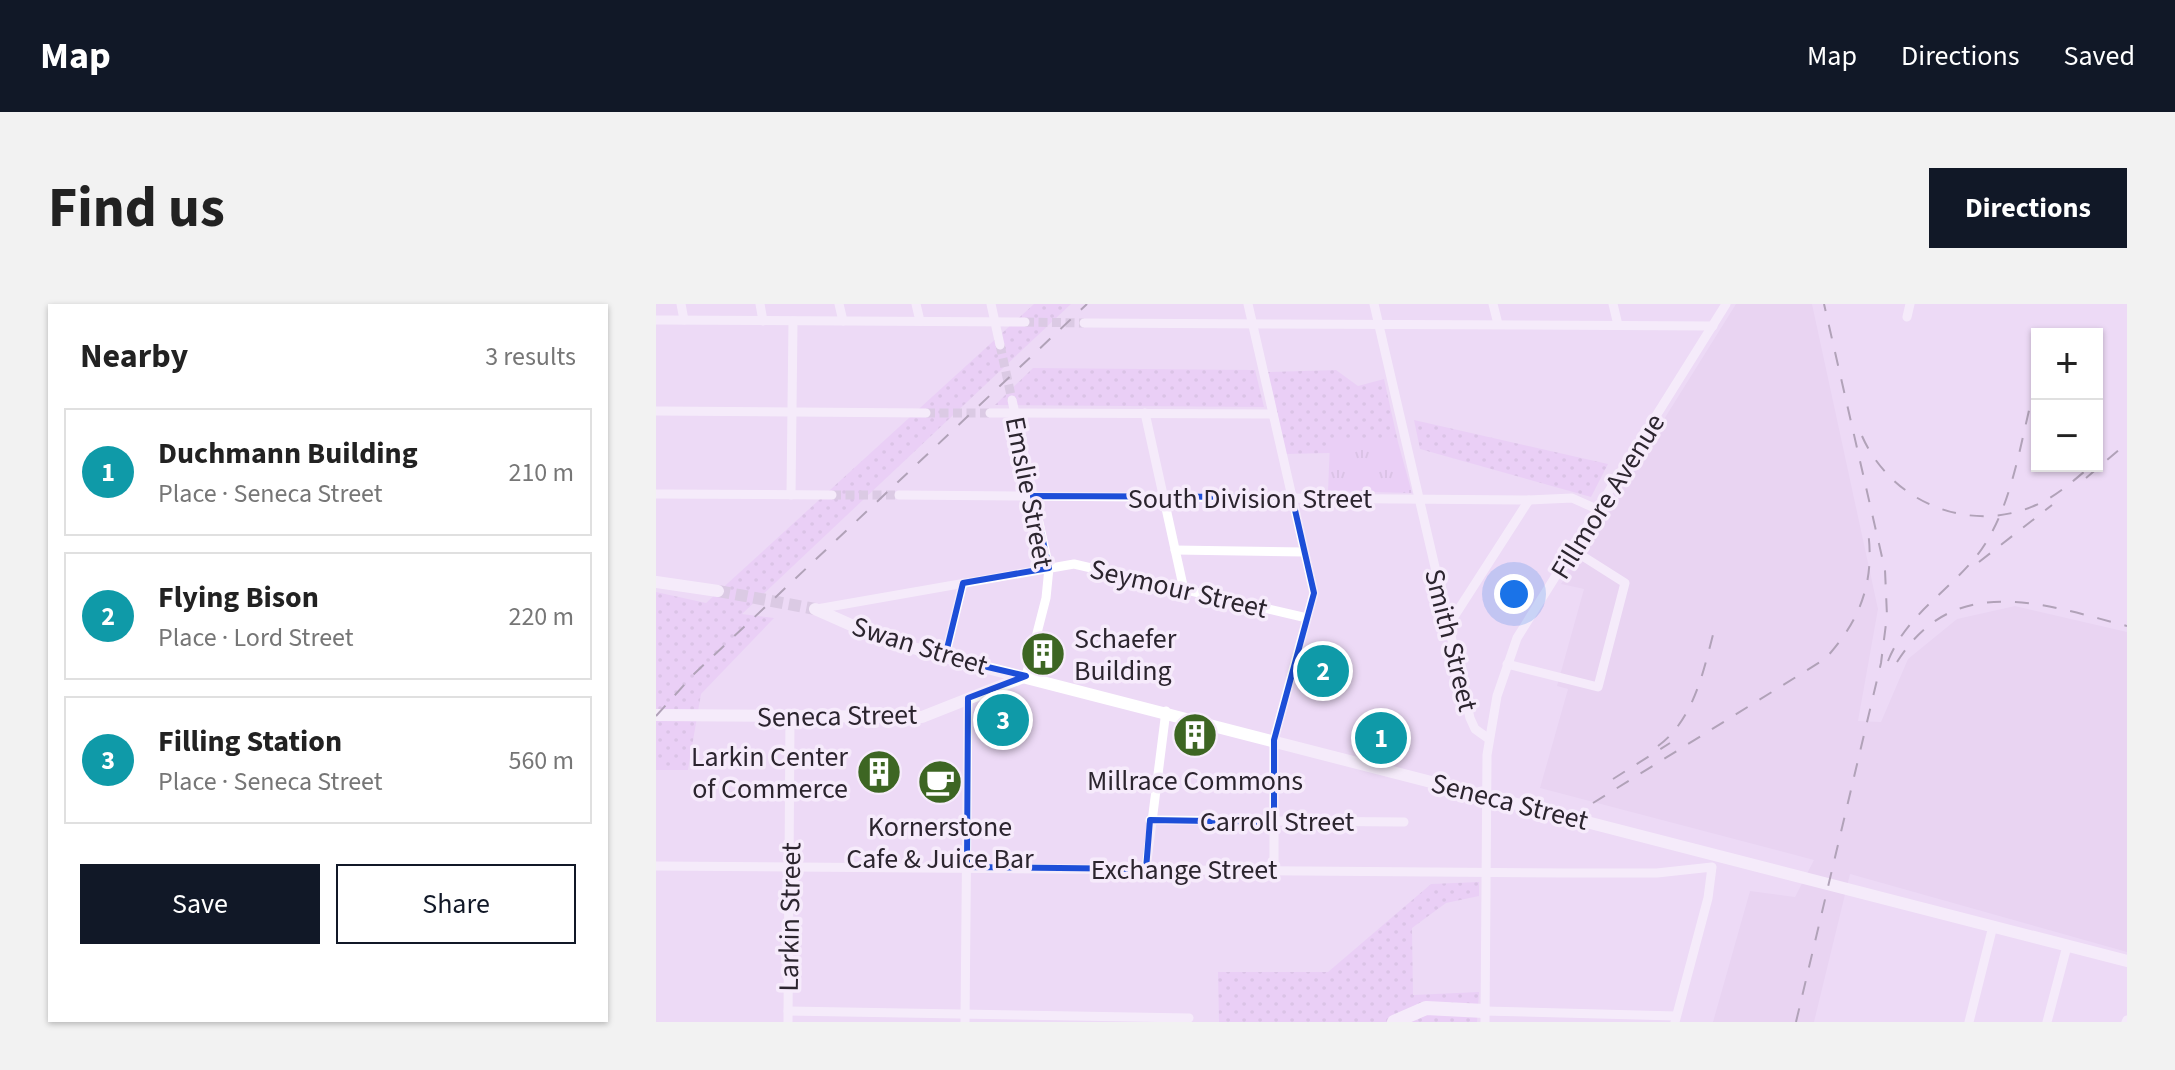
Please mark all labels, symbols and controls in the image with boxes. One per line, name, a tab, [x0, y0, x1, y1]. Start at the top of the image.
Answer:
text: Map	[40, 29, 111, 83]
text: Map	[1807, 36, 1857, 76]
text: Directions	[1901, 36, 2020, 76]
text: Saved	[2064, 36, 2135, 76]
button: Directions	[1929, 168, 2127, 248]
text: Find us	[48, 169, 225, 248]
map controls	[2031, 328, 2103, 472]
button: +	[2031, 328, 2103, 400]
text: Nearby	[80, 332, 188, 381]
text: 3 results	[485, 338, 576, 375]
button: −	[2031, 400, 2103, 472]
street label: Fillmore Avenue	[1541, 406, 1675, 587]
street label: Emslie Street	[995, 413, 1063, 572]
text: Duchmann Building	[158, 432, 418, 475]
text: 1	[101, 454, 115, 491]
text: 210 m	[508, 454, 574, 491]
text: Place · Seneca Street	[158, 475, 382, 512]
street label: South Division Street	[1128, 479, 1373, 519]
street label: Seymour Street	[1086, 549, 1272, 629]
street label: Smith Street	[1414, 565, 1488, 716]
your location	[1494, 574, 1534, 614]
text: Flying Bison	[158, 576, 319, 619]
text: 2	[101, 598, 115, 635]
text: 220 m	[508, 598, 574, 635]
street label: Swan Street	[847, 606, 993, 686]
text: Place · Lord Street	[158, 619, 353, 656]
place label: Schaefer Building	[1074, 619, 1177, 691]
building icon: Schaefer Building	[1019, 630, 1067, 678]
pin: 2	[1297, 641, 1349, 701]
pin: 3	[977, 690, 1029, 750]
street label: Seneca Street	[756, 695, 918, 737]
pin: 1	[1355, 708, 1407, 768]
building icon: Millrace Commons	[1171, 711, 1219, 759]
text: Filling Station	[158, 720, 342, 763]
place label: Larkin Center of Commerce	[691, 737, 848, 809]
text: 3	[101, 742, 115, 779]
text: 560 m	[508, 742, 574, 779]
building icon: Larkin Center of Commerce	[855, 748, 903, 796]
cafe icon: Kornerstone Cafe & Juice Bar	[916, 758, 964, 806]
place label: Millrace Commons	[1087, 761, 1303, 801]
text: Place · Seneca Street	[158, 763, 382, 800]
street label: Seneca Street	[1427, 763, 1593, 841]
street label: Carroll Street	[1200, 802, 1355, 842]
place label: Kornerstone Cafe & Juice Bar	[846, 807, 1034, 879]
street label: Larkin Street	[769, 842, 811, 992]
street label: Exchange Street	[1091, 850, 1278, 890]
button: Save	[80, 864, 320, 944]
button: Share	[336, 864, 576, 944]

